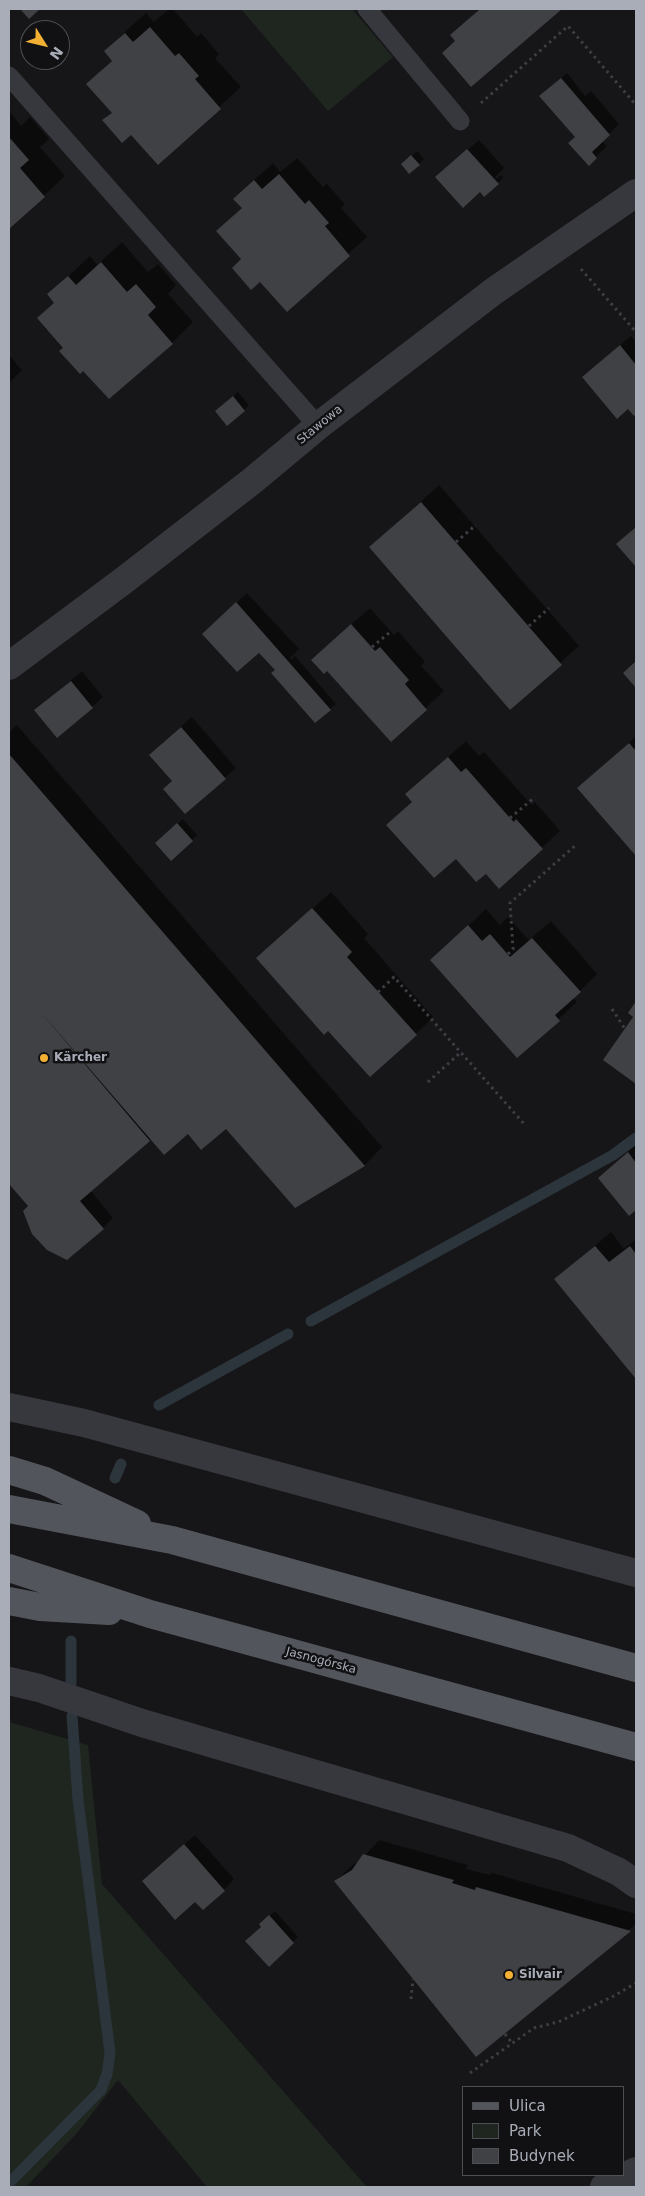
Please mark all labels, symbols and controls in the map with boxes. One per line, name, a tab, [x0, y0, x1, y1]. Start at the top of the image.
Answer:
north arrow	[20, 20, 70, 70]
text: N	[46, 44, 66, 63]
street label: Stawowa	[294, 402, 346, 448]
place label: Kärcher	[54, 1051, 107, 1065]
marker: Kärcher	[38, 1052, 50, 1064]
street label: Jasnogórska	[284, 1645, 358, 1677]
place label: Silvair	[519, 1968, 562, 1982]
marker: Silvair	[503, 1969, 515, 1981]
legend	[462, 2086, 625, 2176]
text: Ulica	[509, 2097, 546, 2115]
text: Park	[509, 2122, 541, 2140]
text: Budynek	[509, 2147, 575, 2165]

